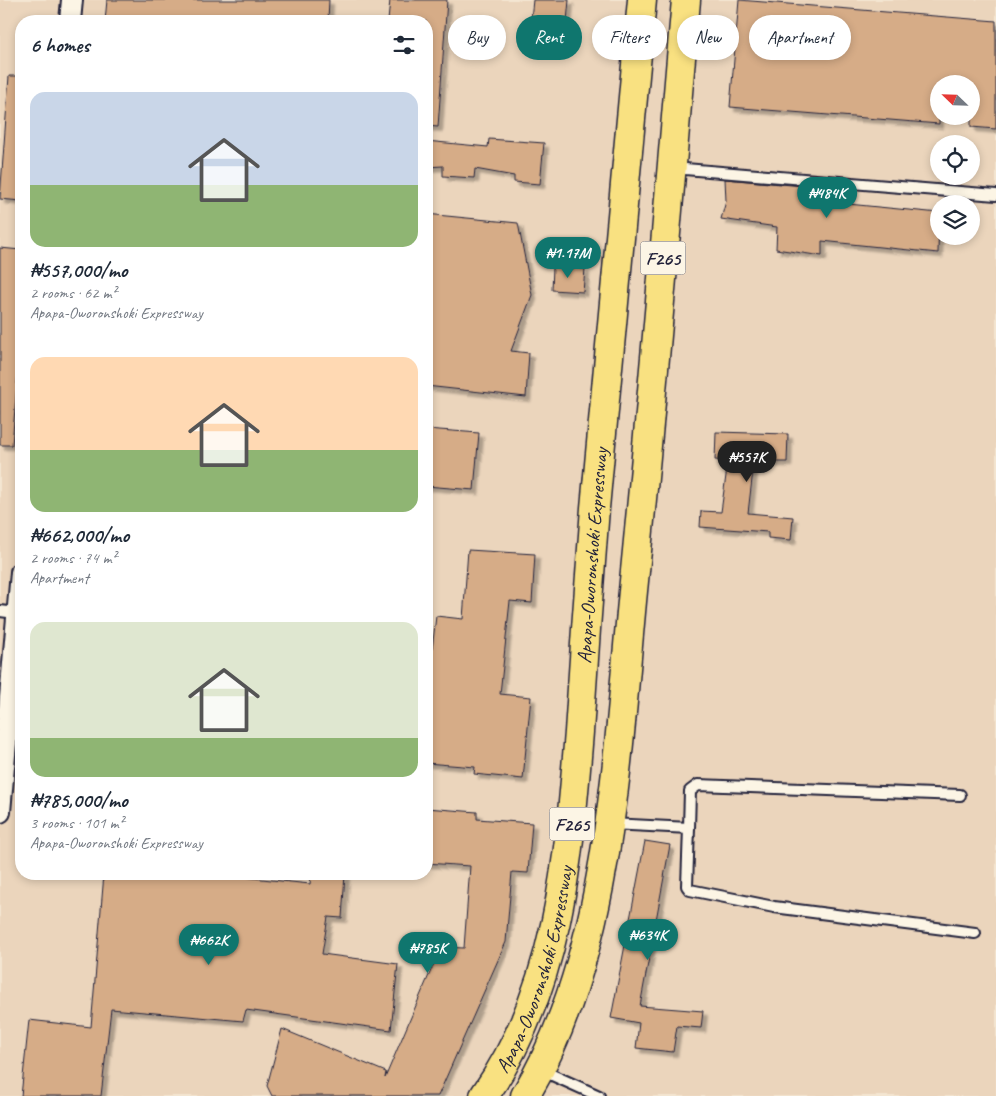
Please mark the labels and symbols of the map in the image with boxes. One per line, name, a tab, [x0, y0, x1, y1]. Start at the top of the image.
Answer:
north arrow	[930, 75, 980, 125]
pin: ₦484K	[792, 176, 862, 219]
pin: ₦1.17M	[527, 236, 609, 279]
road number: F265	[640, 242, 686, 274]
pin: ₦557K	[712, 440, 782, 483]
street label: Apapa-Oworonshoki Expressway	[572, 445, 614, 664]
road number: F265	[550, 808, 594, 841]
street label: Apapa-Oworonshoki Expressway	[490, 862, 579, 1077]
pin: ₦634K	[613, 918, 683, 961]
pin: ₦662K	[174, 924, 244, 966]
pin: ₦785K	[393, 932, 463, 974]

